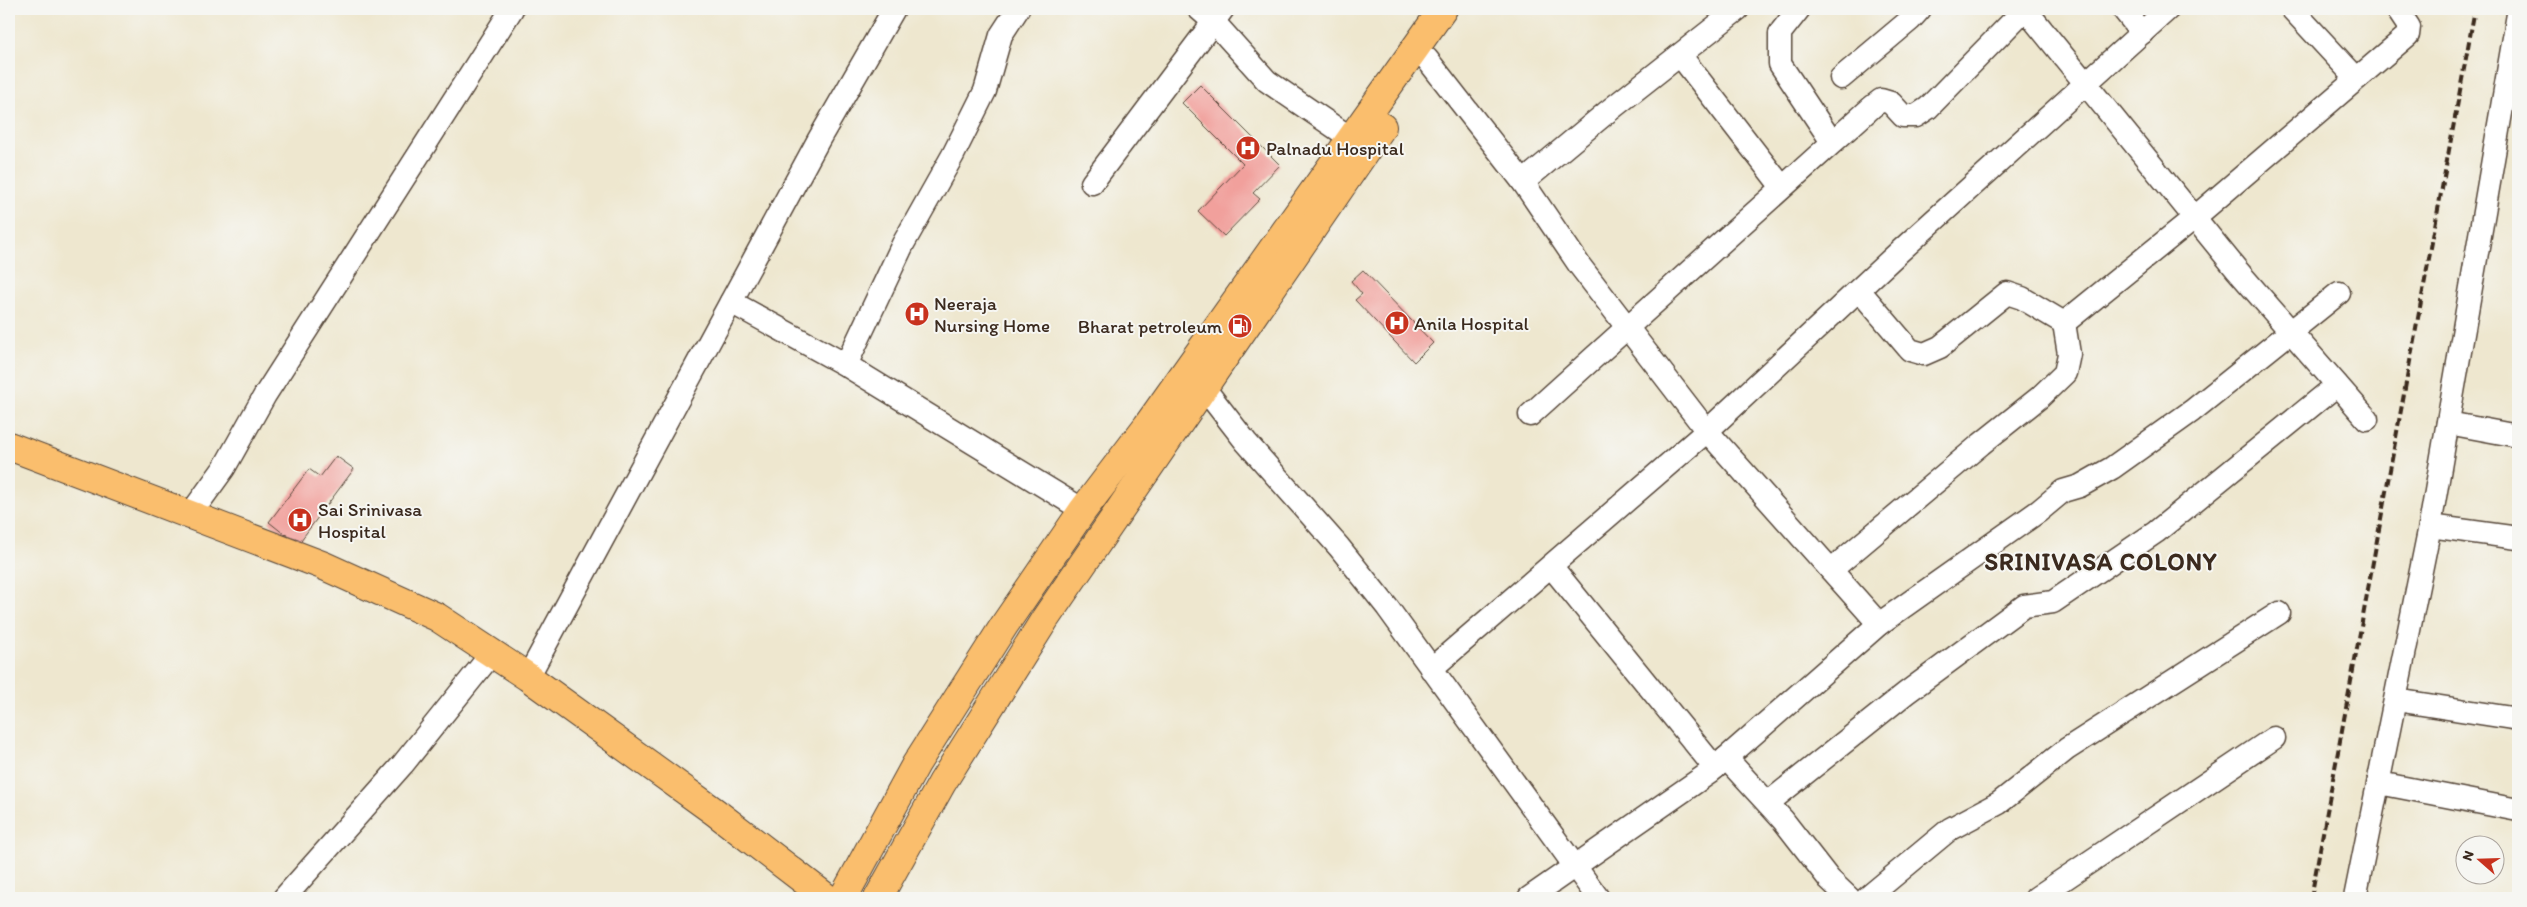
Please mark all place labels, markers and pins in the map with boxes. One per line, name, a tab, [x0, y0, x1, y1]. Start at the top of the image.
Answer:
hospital icon: Palnadu Hospital	[1235, 135, 1261, 161]
place label: Palnadu Hospital	[1266, 137, 1405, 160]
place label: Neeraja Nursing Home	[934, 292, 1050, 337]
hospital icon: Neeraja Nursing Home	[904, 301, 930, 327]
hospital icon: Anila Hospital	[1384, 310, 1410, 336]
place label: Anila Hospital	[1414, 312, 1529, 335]
fuel station icon: Bharat petroleum	[1227, 313, 1253, 339]
place label: Bharat petroleum	[1078, 315, 1223, 338]
place label: Sai Srinivasa Hospital	[318, 498, 422, 543]
hospital icon: Sai Srinivasa Hospital	[287, 507, 313, 533]

